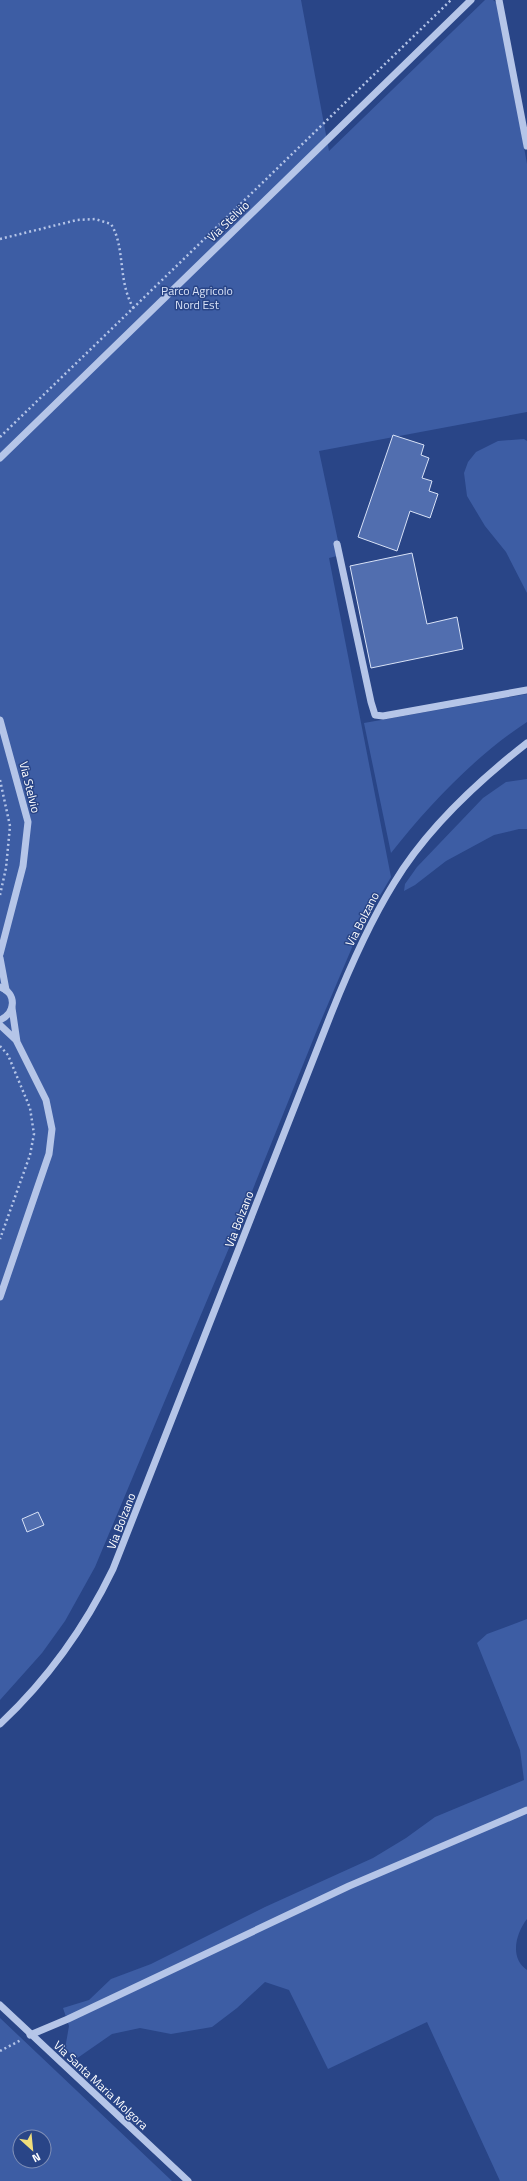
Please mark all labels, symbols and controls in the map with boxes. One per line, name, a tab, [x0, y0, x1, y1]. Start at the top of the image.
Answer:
street label: Via Stelvio	[203, 196, 253, 246]
park label: Parco Agricolo Nord Est	[161, 281, 233, 314]
street label: Via Stelvio	[14, 759, 46, 815]
street label: Via Bolzano	[340, 888, 384, 950]
street label: Via Bolzano	[220, 1188, 258, 1250]
street label: Via Bolzano	[102, 1490, 140, 1552]
street label: Via Santa Maria Molgora	[49, 2036, 153, 2134]
north arrow	[12, 2129, 52, 2169]
text: N	[30, 2149, 44, 2167]

